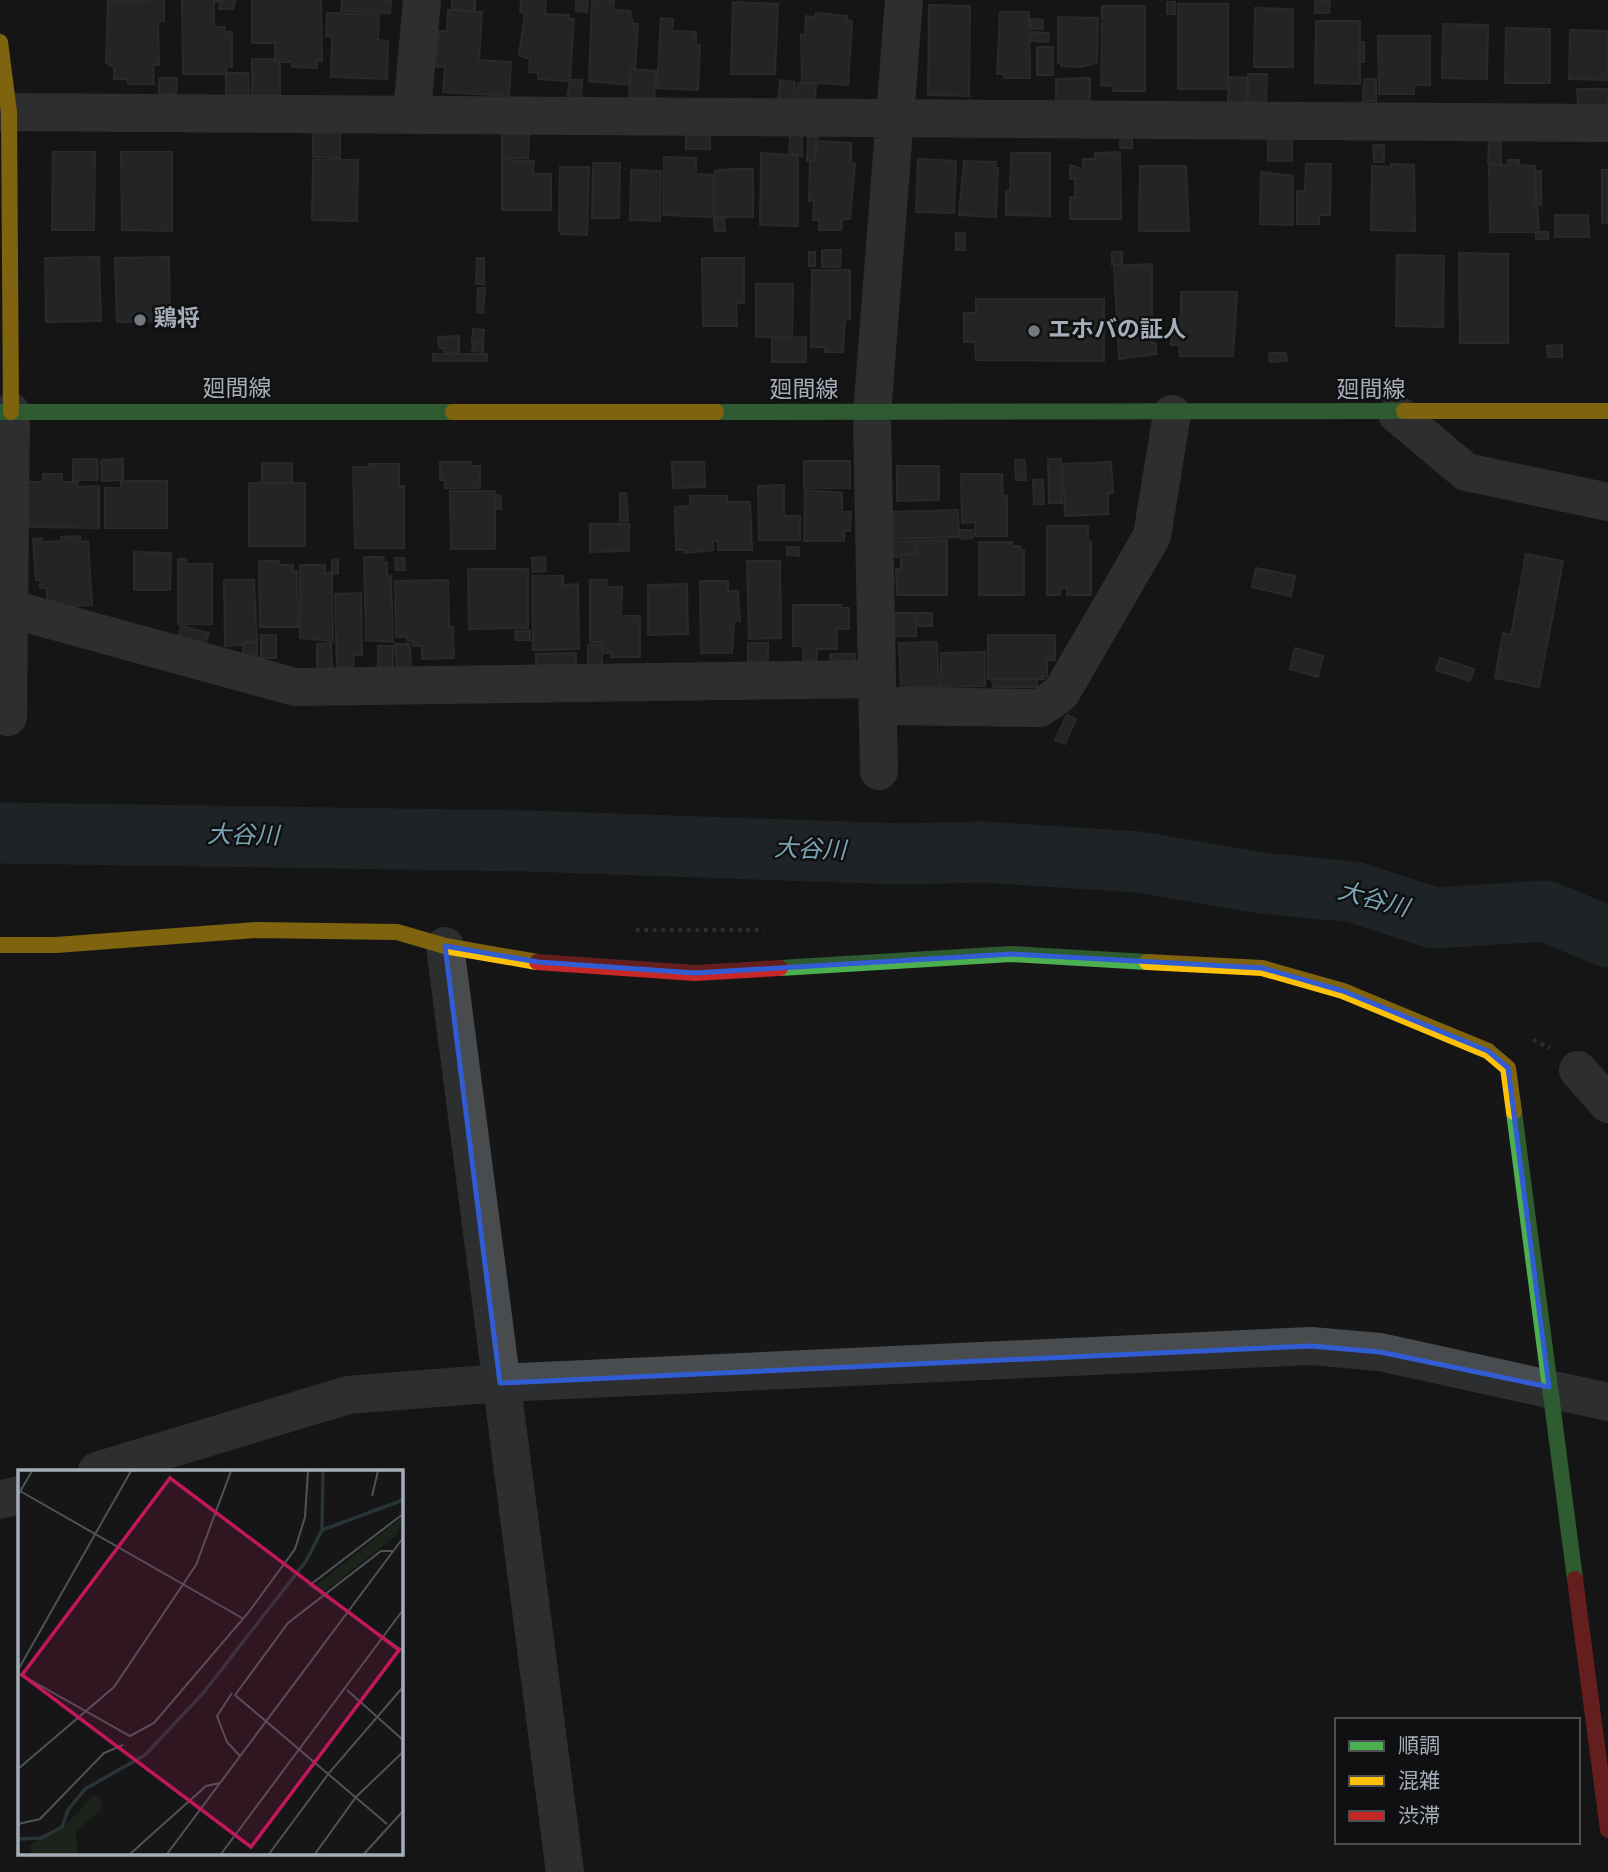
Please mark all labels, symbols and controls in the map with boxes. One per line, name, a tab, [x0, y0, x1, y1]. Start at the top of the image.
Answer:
place label: 鶏将	[154, 306, 200, 335]
marker: 鶏将	[132, 312, 148, 328]
place label: エホバの証人	[1048, 317, 1186, 346]
marker: エホバの証人	[1026, 323, 1042, 339]
street label: 廻間線	[203, 376, 272, 405]
street label: 廻間線	[770, 377, 839, 406]
street label: 廻間線	[1337, 377, 1406, 406]
water label: 大谷川	[207, 821, 282, 853]
water label: 大谷川	[773, 835, 849, 867]
water label: 大谷川	[1334, 877, 1415, 926]
inset map	[18, 1470, 402, 1854]
legend	[1335, 1718, 1580, 1844]
text: 順調	[1398, 1734, 1440, 1761]
text: 混雑	[1398, 1769, 1440, 1796]
text: 渋滞	[1398, 1804, 1440, 1831]

